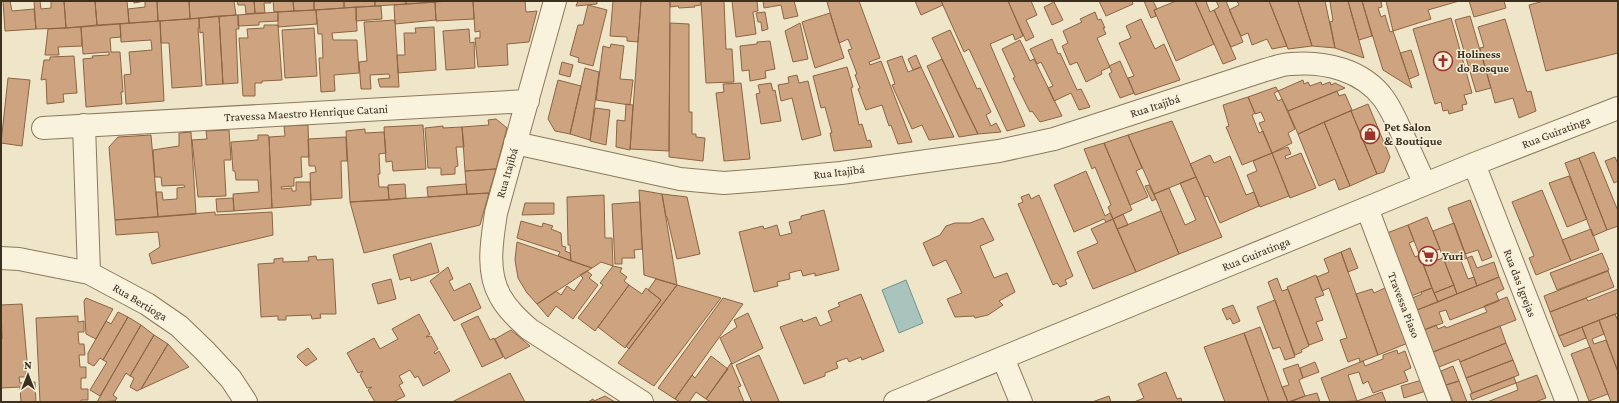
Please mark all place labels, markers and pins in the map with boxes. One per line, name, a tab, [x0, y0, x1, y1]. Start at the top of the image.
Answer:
place label: Holiness do Bosque	[1457, 47, 1510, 75]
church icon: Holiness do Bosque	[1432, 50, 1454, 72]
place label: Pet Salon & Boutique	[1384, 120, 1443, 148]
shop icon: Pet Salon & Boutique	[1359, 123, 1381, 145]
supermarket icon: Yuri	[1417, 245, 1439, 267]
place label: Yuri	[1442, 249, 1464, 263]

